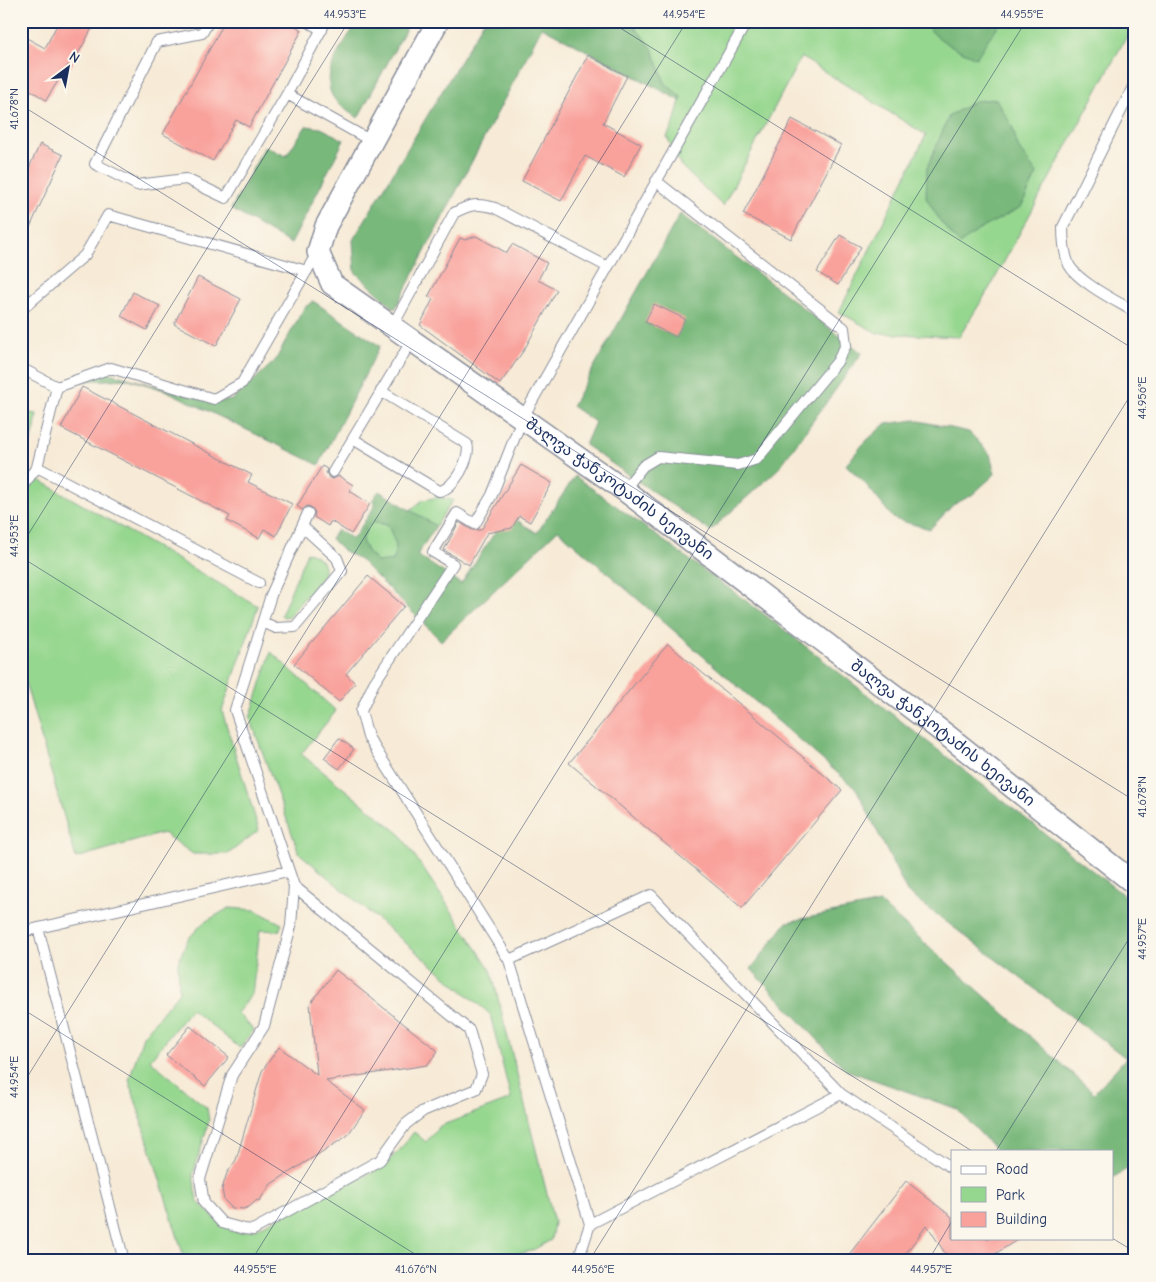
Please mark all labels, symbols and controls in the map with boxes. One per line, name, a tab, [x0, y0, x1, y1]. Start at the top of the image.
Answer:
text: 44.953°E	[324, 7, 366, 21]
text: 44.954°E	[663, 7, 705, 21]
text: 44.955°E	[1000, 7, 1044, 21]
north arrow	[42, 42, 92, 92]
text: N	[66, 48, 83, 67]
text: 41.678°N	[7, 88, 21, 130]
text: 44.956°E	[1135, 376, 1149, 420]
street label: შალვა ჭანკოტაძის ხეივანი	[522, 415, 717, 564]
text: 44.953°E	[7, 515, 21, 557]
street label: შალვა ჭანკოტაძის ხეივანი	[847, 656, 1038, 810]
text: 41.678°N	[1135, 776, 1149, 818]
text: 44.957°E	[1135, 918, 1149, 960]
text: 44.954°E	[7, 1056, 21, 1098]
legend	[951, 1150, 1114, 1240]
text: Road	[996, 1160, 1028, 1178]
text: Park	[996, 1186, 1025, 1204]
text: Building	[996, 1210, 1047, 1228]
text: 44.955°E	[233, 1262, 277, 1276]
text: 41.676°N	[395, 1262, 437, 1276]
text: 44.956°E	[571, 1262, 615, 1276]
text: 44.957°E	[910, 1262, 952, 1276]

